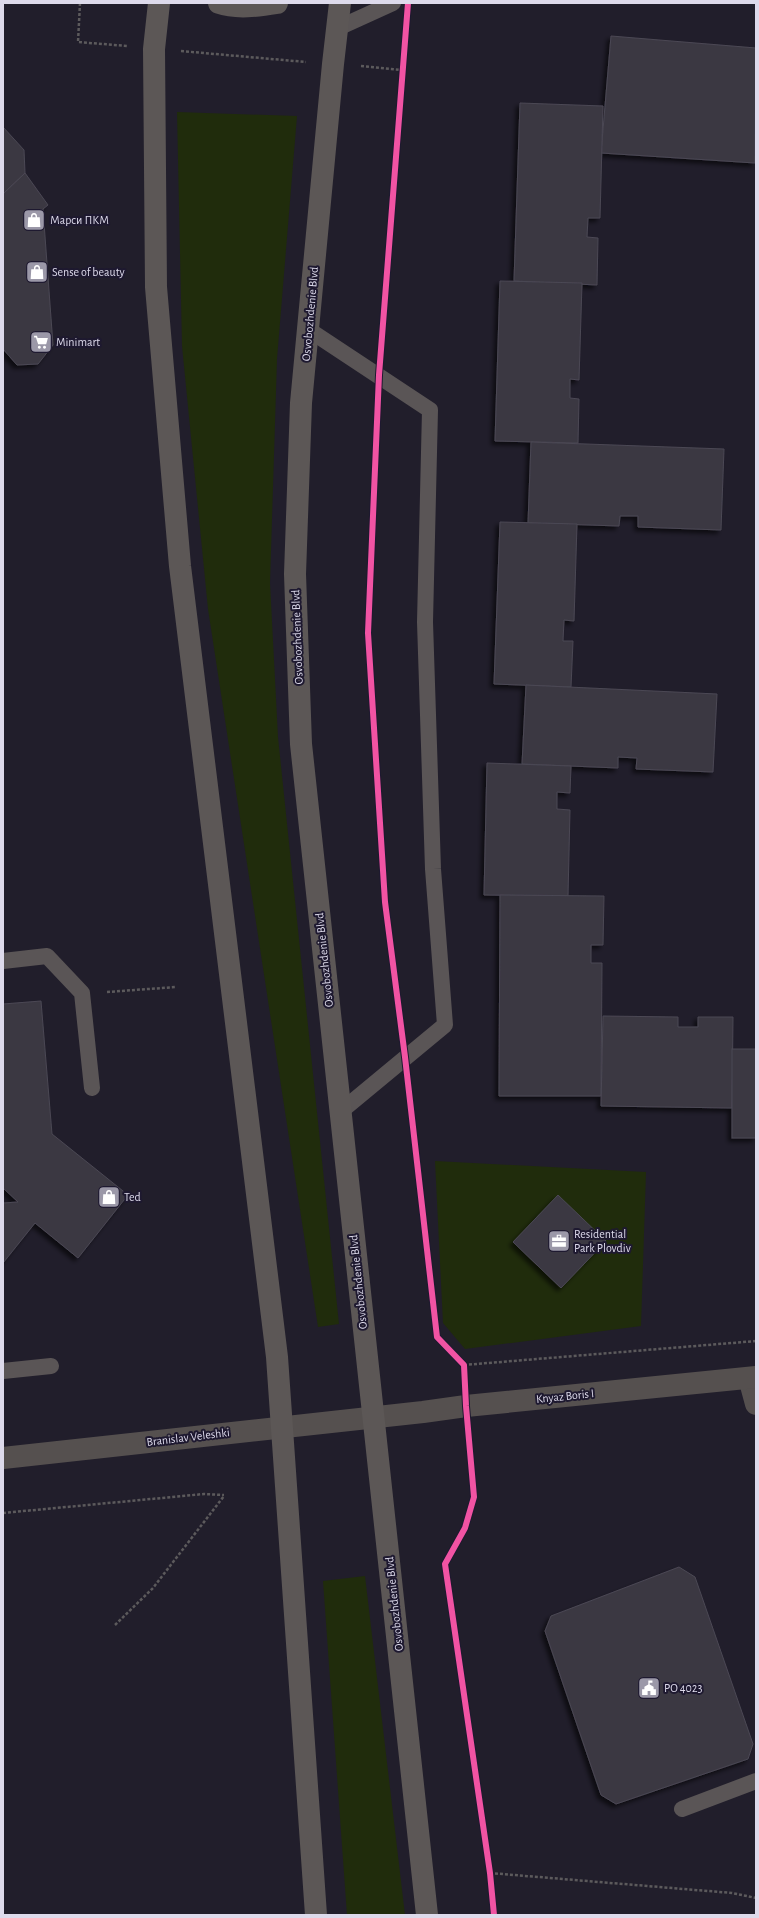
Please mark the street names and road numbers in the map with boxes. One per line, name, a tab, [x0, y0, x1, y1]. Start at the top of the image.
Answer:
street label: Osvobozhdenie Blvd	[300, 266, 320, 362]
street label: Osvobozhdenie Blvd	[289, 589, 305, 685]
street label: Osvobozhdenie Blvd	[313, 912, 335, 1008]
street label: Osvobozhdenie Blvd	[347, 1234, 369, 1330]
street label: Knyaz Boris I	[535, 1387, 595, 1406]
street label: Branislav Veleshki	[146, 1426, 230, 1448]
street label: Osvobozhdenie Blvd	[383, 1556, 405, 1652]

